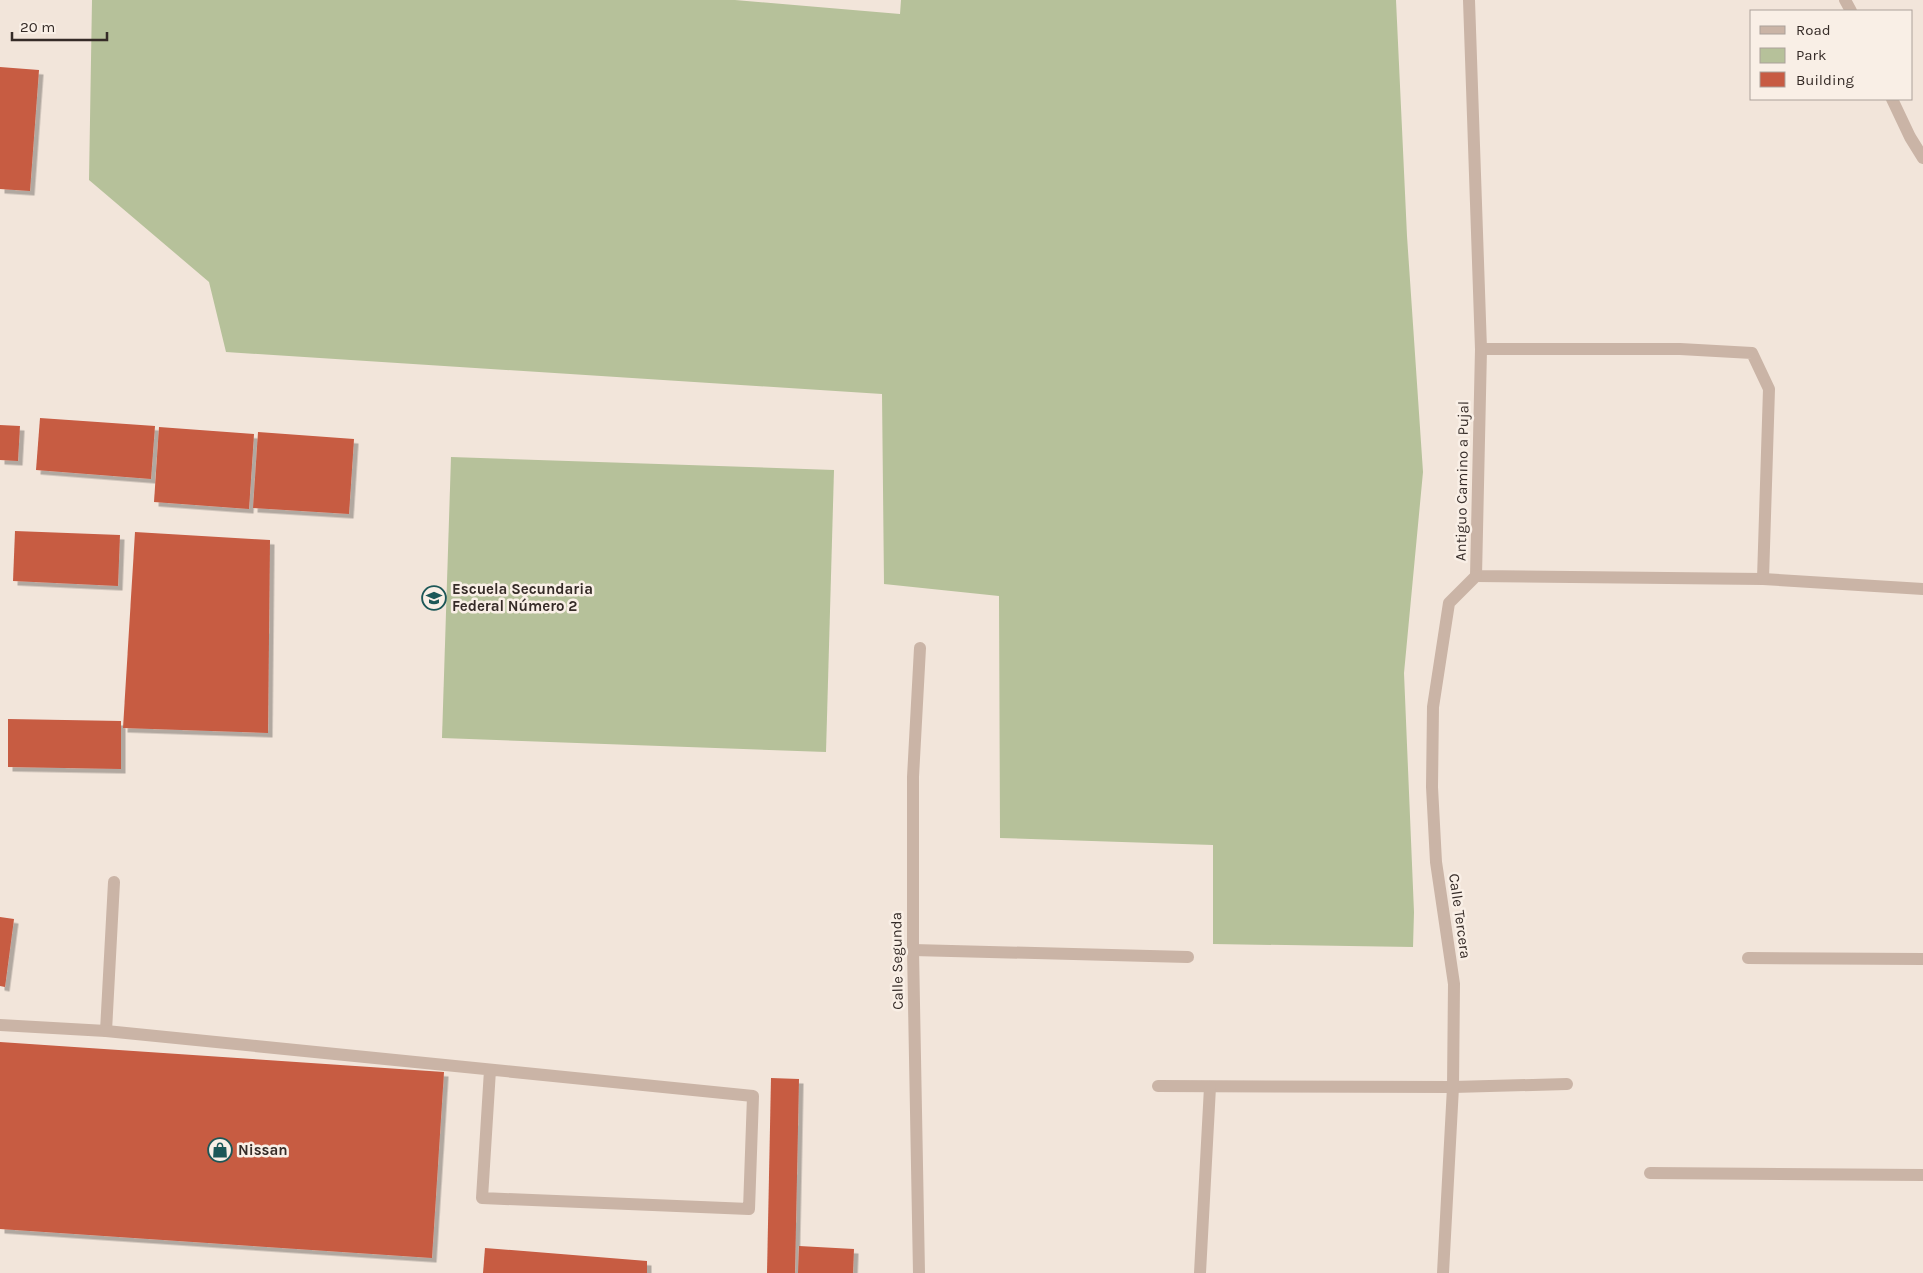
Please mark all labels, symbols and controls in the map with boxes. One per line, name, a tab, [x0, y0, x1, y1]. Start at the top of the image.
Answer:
scale bar	[12, 10, 108, 42]
legend	[1750, 10, 1913, 100]
text: 20 m	[20, 18, 55, 36]
text: Road	[1796, 21, 1831, 39]
text: Park	[1796, 46, 1826, 64]
text: Building	[1796, 71, 1854, 89]
street label: Antiguo Camino a Pujal	[1452, 401, 1472, 561]
place label: Escuela Secundaria Federal Número 2	[452, 580, 593, 615]
school or university icon: Escuela Secundaria Federal Número 2	[421, 585, 447, 611]
street label: Calle Tercera	[1445, 872, 1475, 960]
street label: Calle Segunda	[887, 912, 907, 1010]
shop icon: Nissan	[207, 1137, 233, 1163]
place label: Nissan	[238, 1141, 288, 1159]

